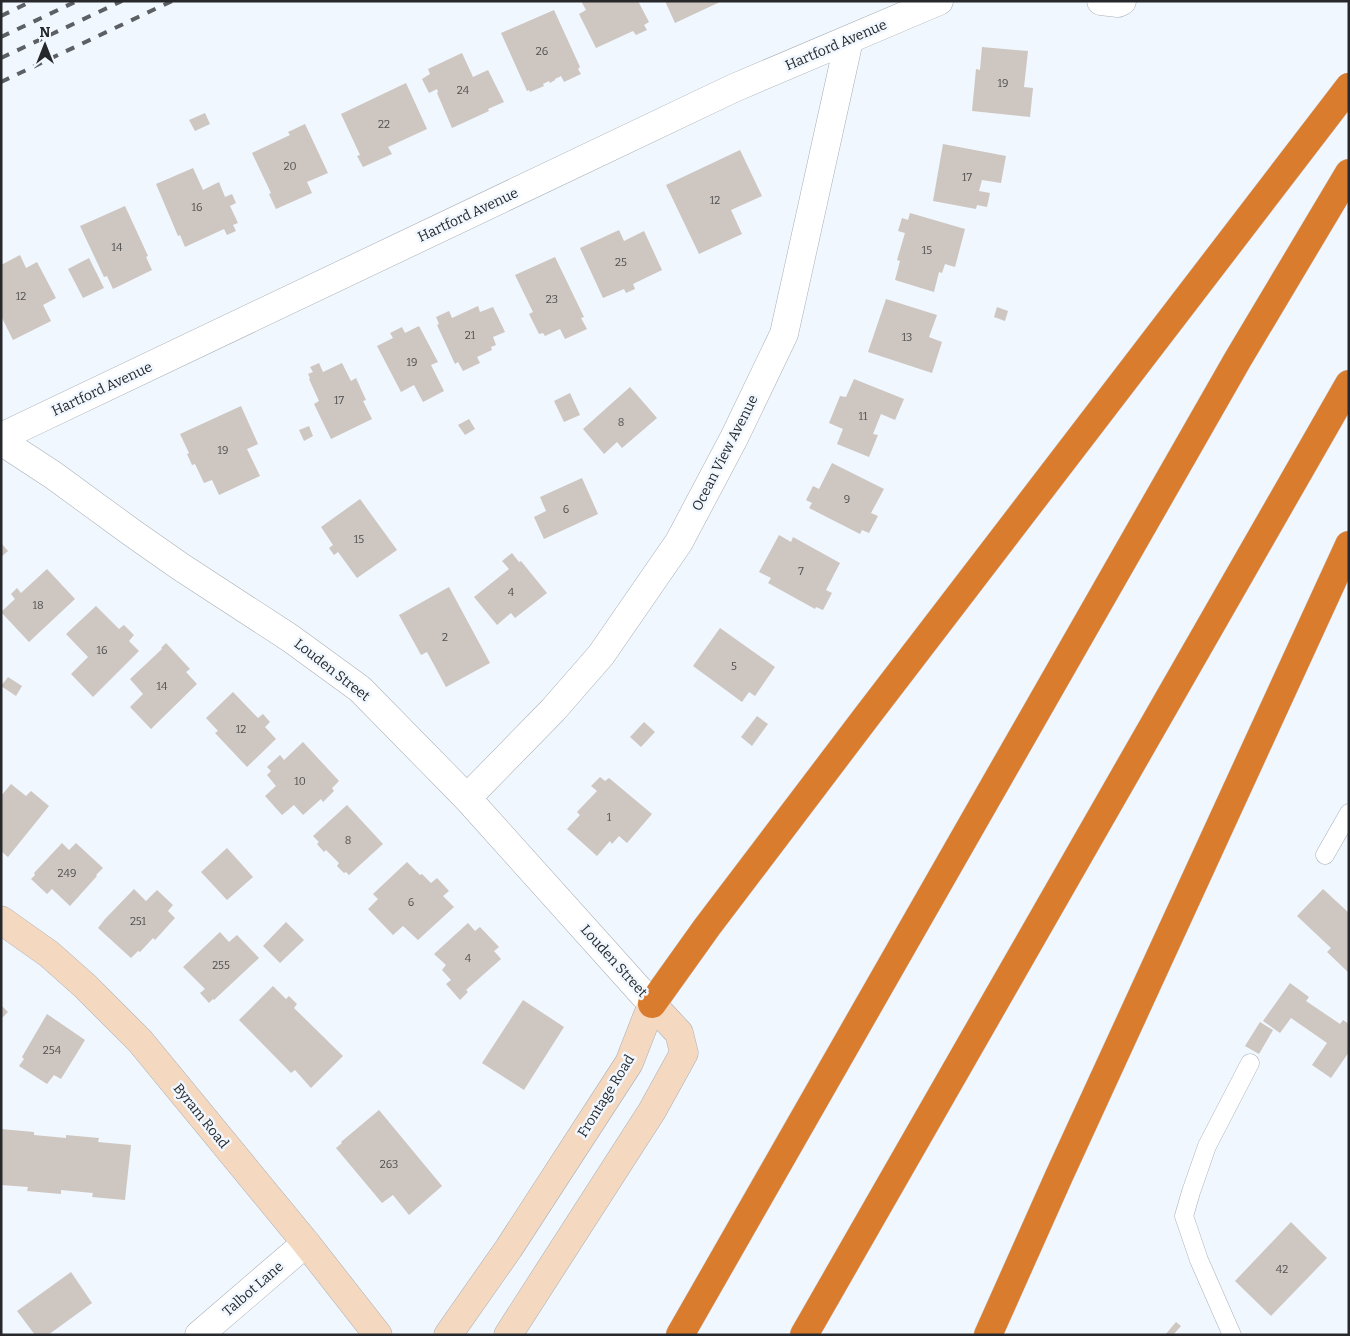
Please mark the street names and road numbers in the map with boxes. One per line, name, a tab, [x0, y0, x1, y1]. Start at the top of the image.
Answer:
street label: Hartford Avenue	[783, 16, 889, 74]
street label: Hartford Avenue	[415, 184, 521, 246]
street label: Hartford Avenue	[49, 358, 155, 420]
street label: Ocean View Avenue	[688, 392, 762, 514]
street label: Louden Street	[291, 635, 373, 705]
street label: Louden Street	[577, 921, 651, 1001]
street label: Frontage Road	[574, 1052, 638, 1140]
street label: Byram Road	[170, 1080, 232, 1152]
street label: Talbot Lane	[219, 1258, 287, 1320]

